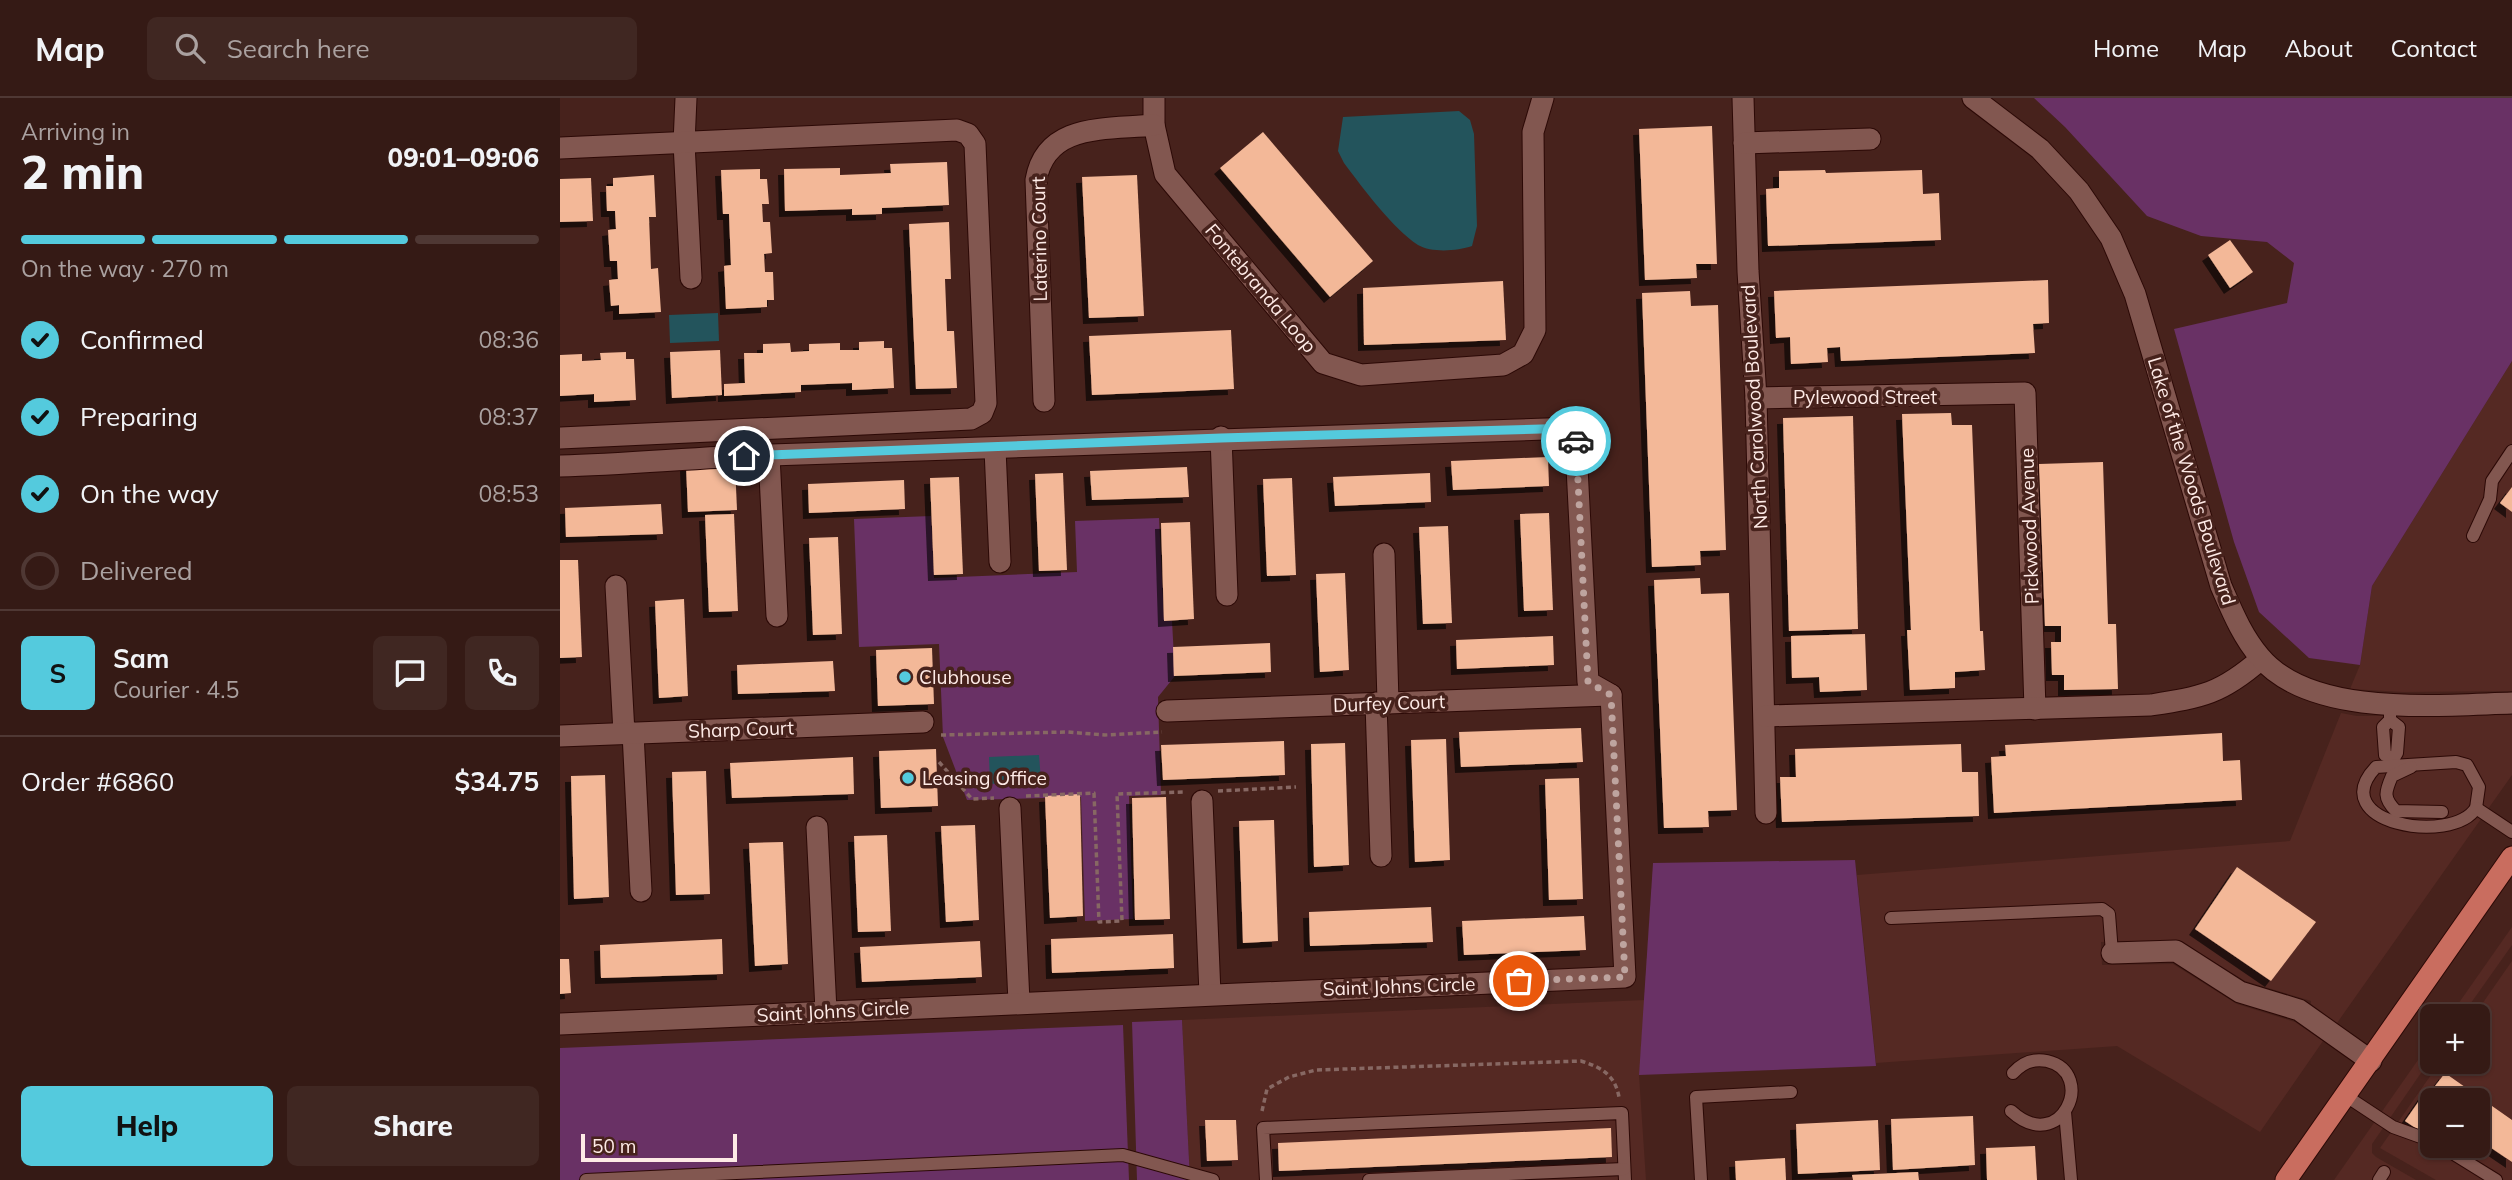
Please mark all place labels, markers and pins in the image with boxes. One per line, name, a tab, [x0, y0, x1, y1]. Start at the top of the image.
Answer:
pin	[714, 426, 774, 486]
place label: Clubhouse	[919, 665, 1012, 689]
marker: Clubhouse	[897, 669, 913, 685]
place label: Leasing Office	[922, 766, 1047, 790]
marker: Leasing Office	[900, 770, 916, 786]
pin	[1489, 951, 1549, 1011]

